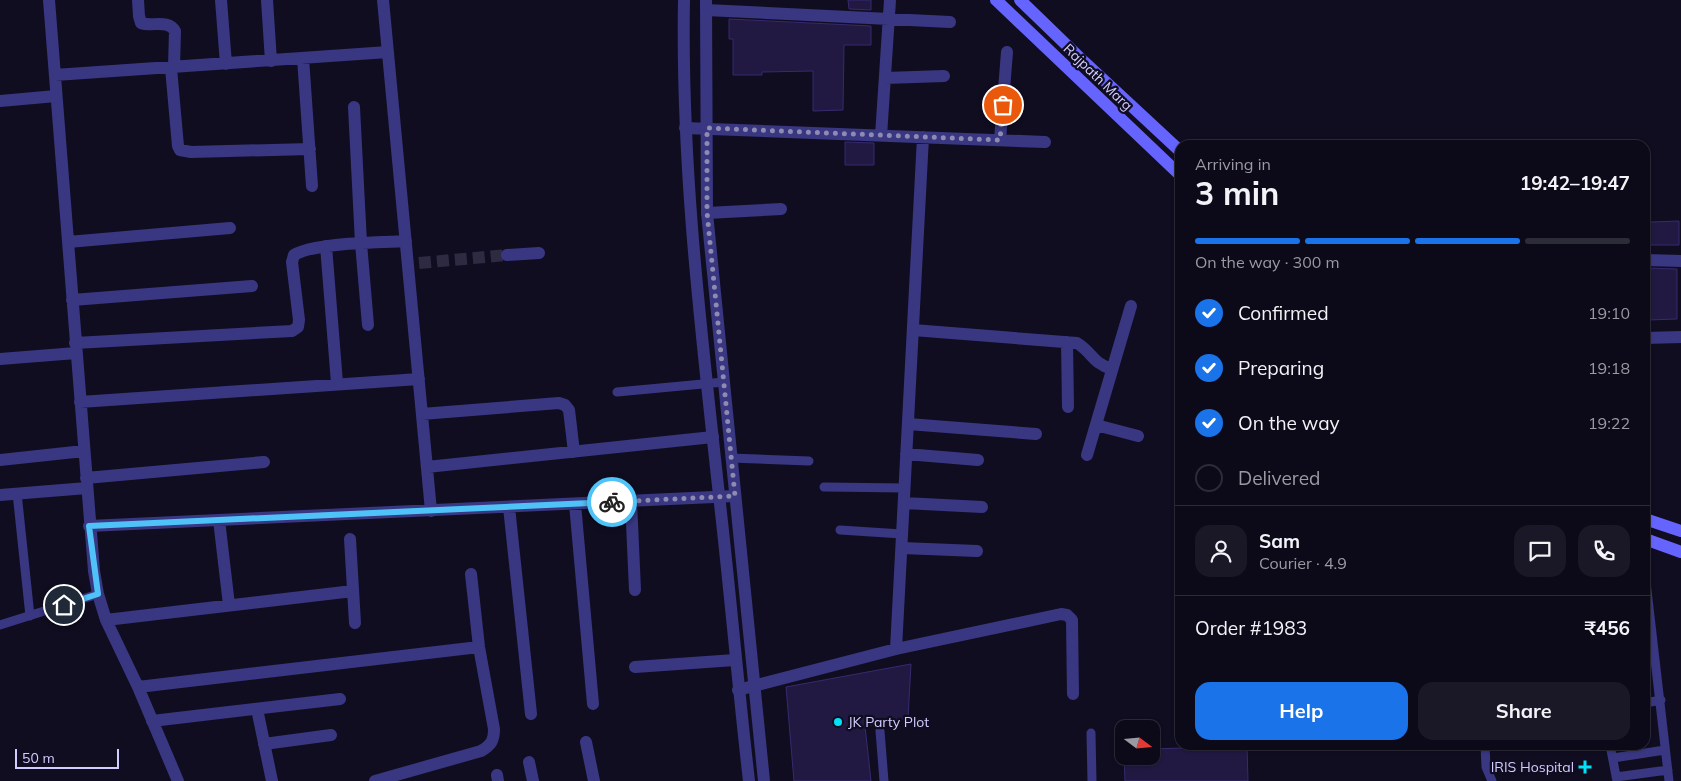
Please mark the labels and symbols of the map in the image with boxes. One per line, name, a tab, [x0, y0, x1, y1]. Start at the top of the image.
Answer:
street label: Rajpath Marg	[1060, 40, 1136, 114]
pin	[982, 84, 1024, 126]
courier	[587, 477, 637, 527]
pin	[43, 584, 85, 626]
place label: JK Party Plot	[848, 713, 929, 731]
marker: JK Party Plot	[832, 716, 844, 728]
north arrow	[1115, 720, 1160, 765]
scale bar	[15, 746, 119, 769]
place label: IRIS Hospital	[1491, 758, 1574, 776]
marker: IRIS Hospital	[1578, 760, 1592, 774]

